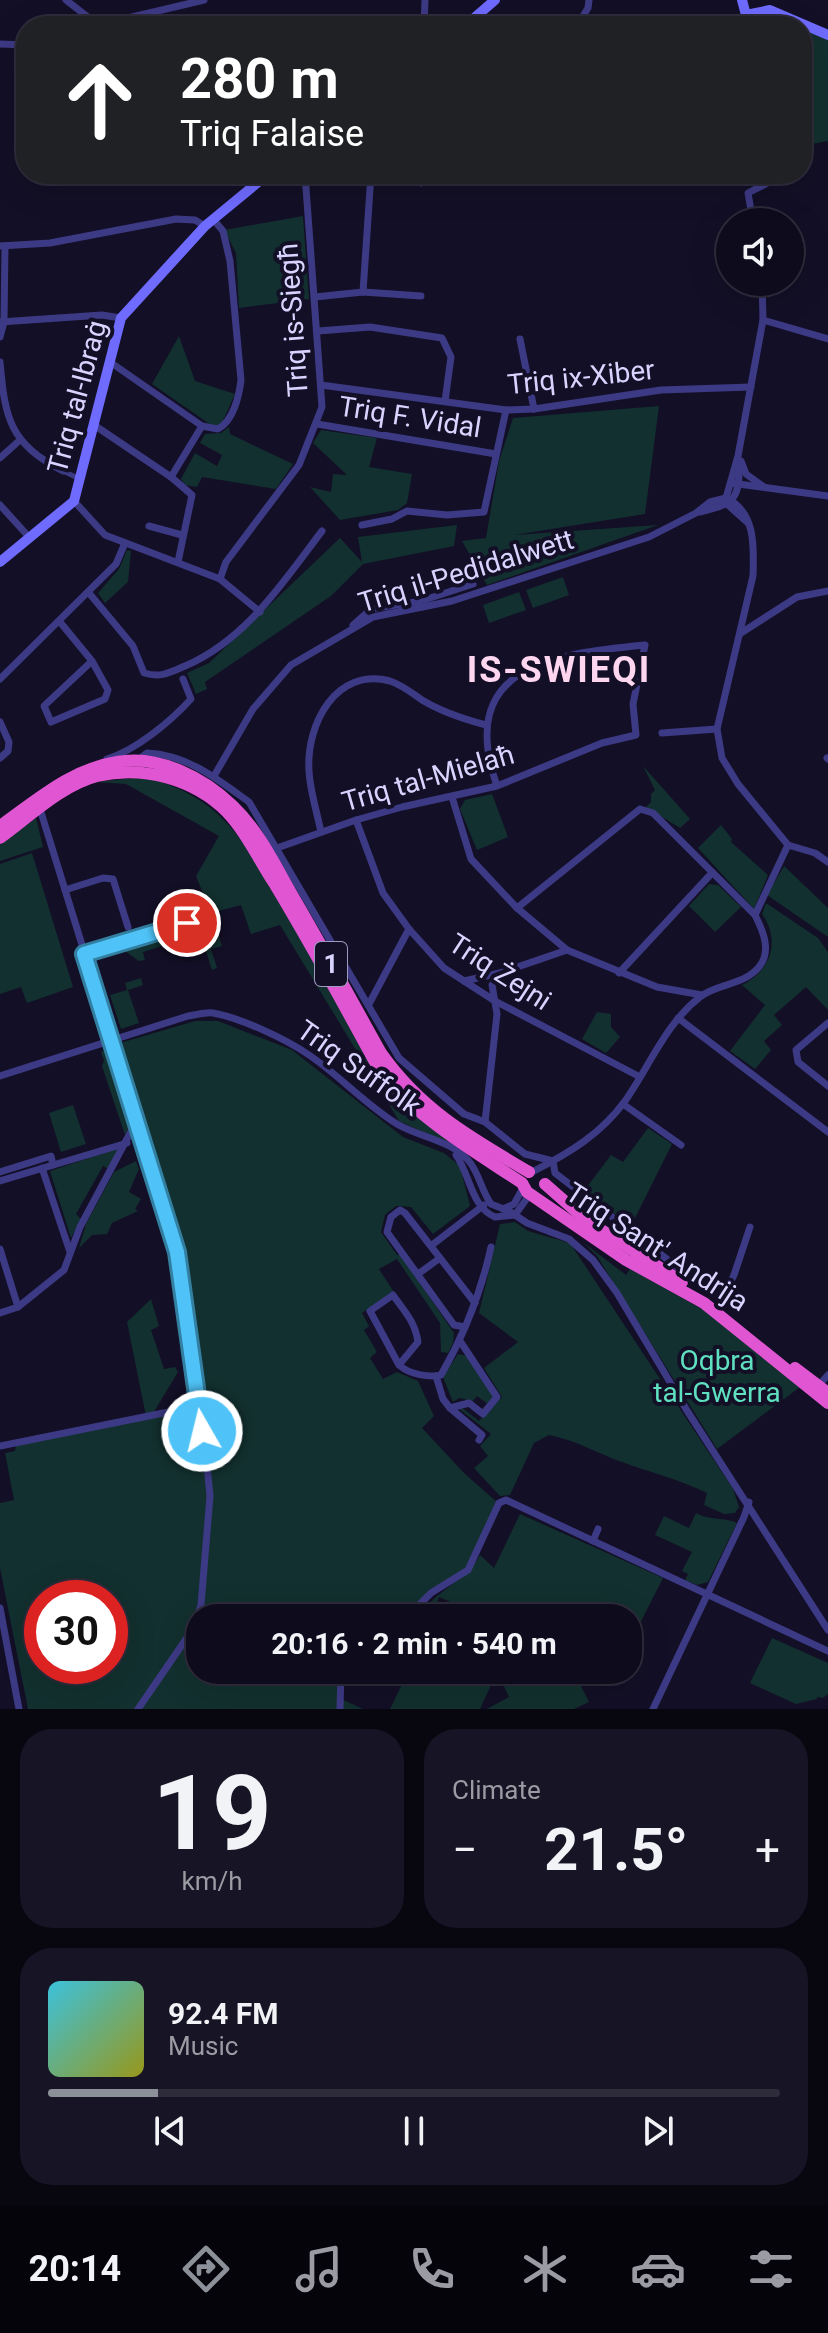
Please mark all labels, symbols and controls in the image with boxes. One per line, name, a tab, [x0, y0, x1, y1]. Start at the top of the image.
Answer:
text: 280 m	[180, 46, 339, 112]
icon: ahead	[48, 48, 152, 152]
text: Triq Falaise	[180, 113, 364, 155]
map controls	[716, 208, 804, 296]
button: sound	[716, 208, 804, 296]
street label: Triq is-Siegħ	[271, 242, 315, 398]
street label: Triq tal-Ibraġ	[41, 317, 113, 477]
street label: Triq ix-Xiber	[506, 353, 657, 401]
street label: Triq F. Vidal	[336, 389, 484, 445]
street label: Triq il-Pedidalwett	[354, 523, 578, 619]
district label: IS-SWIEQI	[467, 649, 651, 691]
street label: Triq tal-Mielaħ	[338, 738, 518, 818]
pin	[153, 889, 221, 957]
icon: arrive	[165, 901, 209, 945]
street label: Triq Żejni	[443, 927, 557, 1017]
road number: 1	[315, 942, 347, 986]
street label: Triq Suffolk	[291, 1013, 428, 1123]
street label: Triq Sant' Andrija	[560, 1176, 754, 1318]
park label: Oqbra tal-Gwerra	[653, 1344, 781, 1409]
position arrow	[160, 1389, 244, 1473]
speed limit sign: 30	[24, 1580, 128, 1684]
text: 20:16 · 2 min · 540 m	[271, 1626, 557, 1661]
text: 19	[152, 1753, 272, 1874]
text: Climate	[452, 1775, 541, 1805]
text: 21.5°	[544, 1814, 688, 1885]
text: −	[452, 1824, 477, 1876]
text: +	[755, 1824, 780, 1876]
text: km/h	[181, 1866, 243, 1896]
text: 92.4 FM	[168, 1996, 279, 2031]
text: Music	[168, 2031, 238, 2061]
icon: previous	[148, 2109, 192, 2153]
icon: pause	[392, 2109, 436, 2153]
icon: next	[636, 2109, 680, 2153]
icon: directions	[178, 2241, 234, 2297]
icon: music	[291, 2241, 347, 2297]
icon: phone	[404, 2241, 460, 2297]
icon: climate	[517, 2241, 573, 2297]
icon: car	[630, 2241, 686, 2297]
icon: filters	[743, 2241, 799, 2297]
text: 20:14	[29, 2248, 121, 2290]

